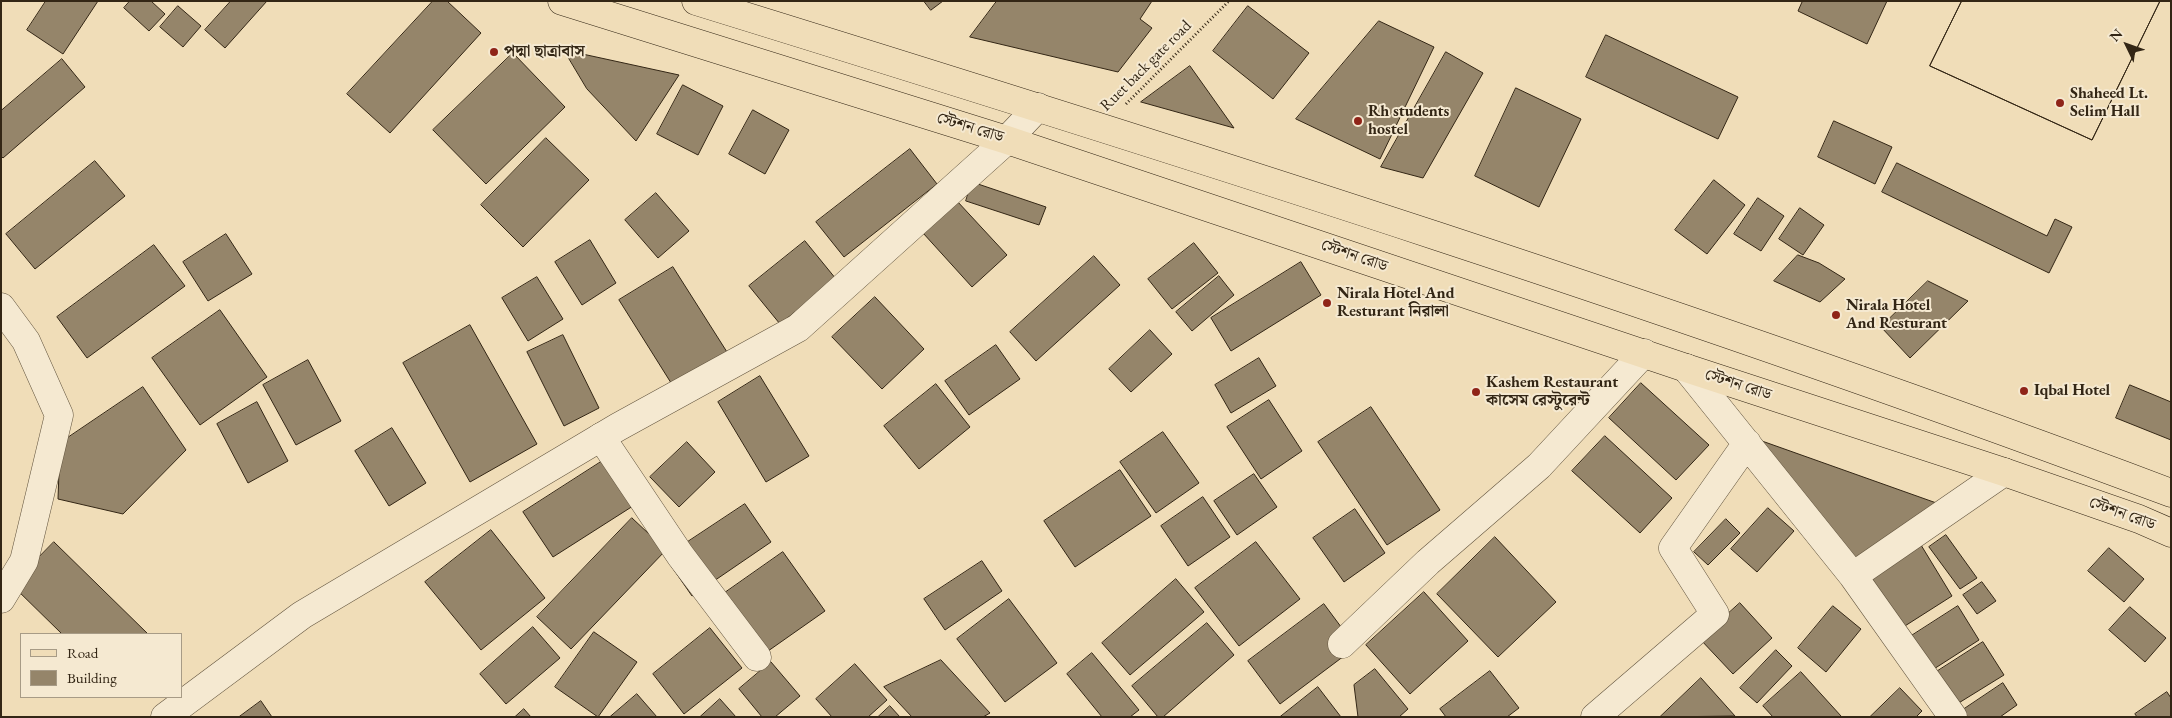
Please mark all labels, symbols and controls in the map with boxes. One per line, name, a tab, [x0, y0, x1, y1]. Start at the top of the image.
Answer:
street label: Ruet back gate road	[1096, 16, 1196, 116]
north arrow	[2102, 20, 2152, 70]
text: N	[2105, 25, 2126, 45]
place label: পদ্মা ছাত্রাবাস	[504, 42, 585, 62]
marker: পদ্মা ছাত্রাবাস	[488, 46, 500, 58]
place label: Shaheed Lt. Selim Hall	[2070, 84, 2148, 122]
marker: Shaheed Lt. Selim Hall	[2054, 97, 2066, 109]
place label: Rh students hostel	[1368, 102, 1449, 140]
street label: স্টেশন রোড	[934, 109, 1006, 147]
marker: Rh students hostel	[1352, 115, 1364, 127]
street label: স্টেশন রোড	[1318, 236, 1390, 276]
place label: Nirala Hotel And Resturant নিরালা	[1337, 284, 1455, 322]
place label: Nirala Hotel And Resturant	[1846, 296, 1947, 334]
marker: Nirala Hotel And Resturant নিরালা	[1321, 297, 1333, 309]
marker: Nirala Hotel And Resturant	[1830, 309, 1842, 321]
street label: স্টেশন রোড	[1702, 365, 1774, 405]
place label: Kashem Restaurant কাসেম রেস্টুরেন্ট	[1486, 373, 1618, 411]
place label: Iqbal Hotel	[2034, 381, 2110, 401]
marker: Iqbal Hotel	[2018, 385, 2030, 397]
marker: Kashem Restaurant কাসেম রেস্টুরেন্ট	[1470, 386, 1482, 398]
street label: স্টেশন রোড	[2086, 493, 2158, 535]
legend	[20, 633, 182, 698]
text: Road	[67, 643, 98, 662]
text: Building	[67, 668, 117, 687]

